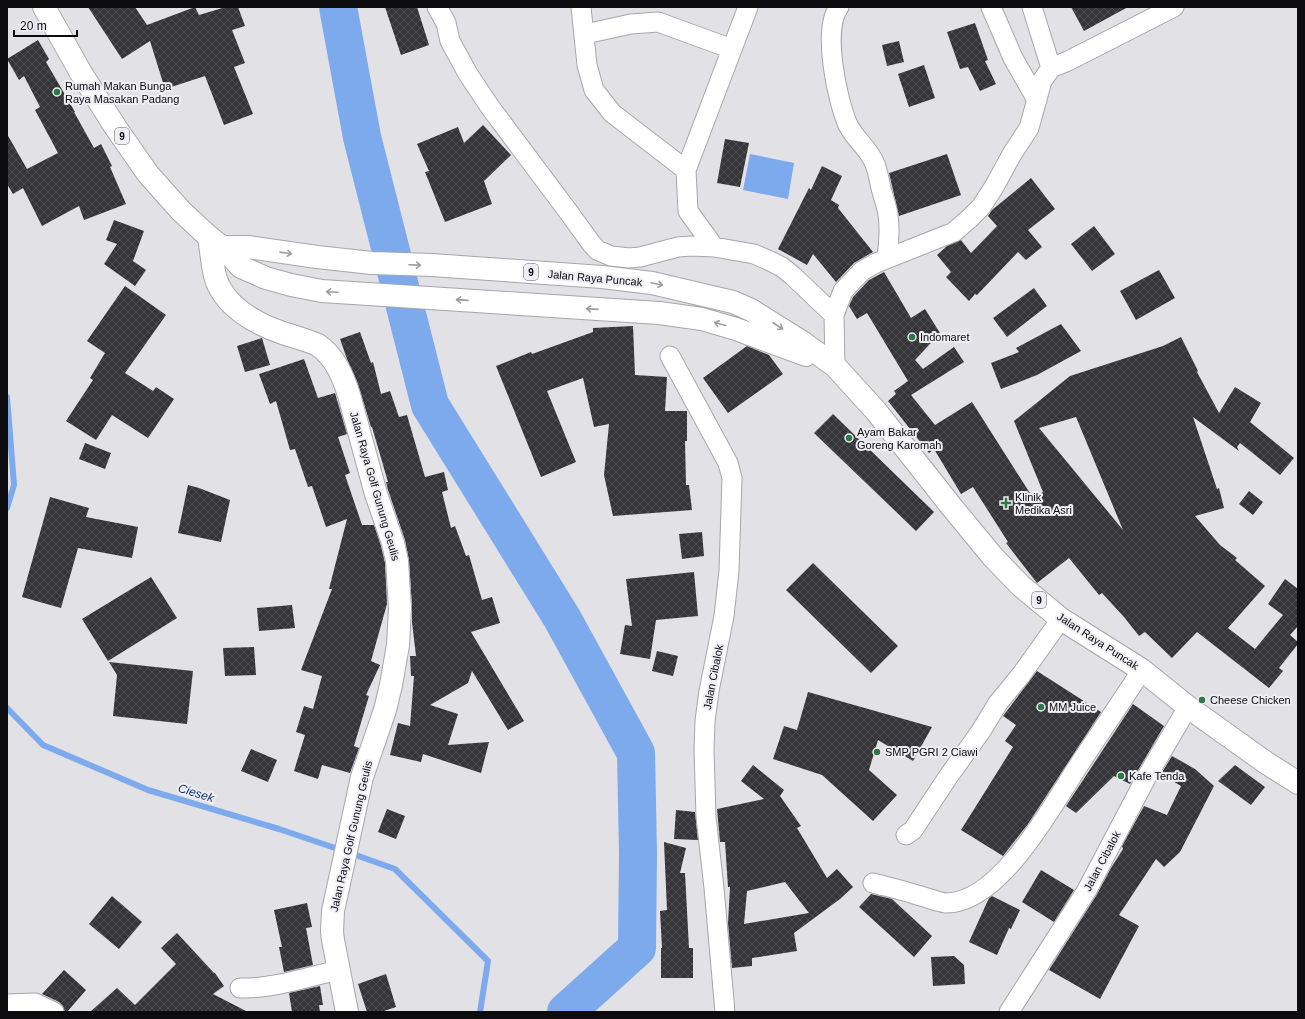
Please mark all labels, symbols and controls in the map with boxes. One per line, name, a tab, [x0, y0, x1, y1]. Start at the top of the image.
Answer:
scale bar	[14, 12, 77, 38]
text: 20 m	[20, 19, 47, 33]
place label: Rumah Makan Bunga Raya Masakan Padang	[65, 80, 179, 105]
marker: Rumah Makan Bunga Raya Masakan Padang	[52, 87, 62, 97]
road number: 9	[115, 128, 129, 144]
one-way arrow	[279, 249, 292, 257]
one-way arrow	[408, 261, 421, 268]
road number: 9	[524, 264, 538, 280]
street label: Jalan Raya Puncak	[547, 268, 643, 288]
one-way arrow	[650, 280, 663, 288]
one-way arrow	[326, 288, 339, 295]
one-way arrow	[456, 296, 469, 303]
one-way arrow	[585, 305, 598, 312]
one-way arrow	[714, 320, 727, 327]
one-way arrow	[772, 323, 784, 331]
place label: Indomaret	[920, 331, 970, 343]
marker: Indomaret	[907, 332, 917, 342]
street label: Jalan Raya Golf Gunung Geulis	[348, 410, 402, 562]
place label: Ayam Bakar Goreng Karomah	[857, 426, 941, 451]
marker: Ayam Bakar Goreng Karomah	[844, 433, 854, 443]
place label: Klinik Medika Asri	[1015, 491, 1072, 516]
marker: Klinik Medika Asri	[1000, 497, 1012, 509]
road number: 9	[1032, 592, 1046, 608]
street label: Jalan Raya Puncak	[1055, 610, 1141, 672]
street label: Jalan Cibalok	[701, 643, 725, 711]
place label: Cheese Chicken	[1210, 694, 1291, 706]
marker: Cheese Chicken	[1197, 695, 1207, 705]
place label: MM Juice	[1049, 701, 1096, 713]
marker: MM Juice	[1036, 702, 1046, 712]
place label: SMP PGRI 2 Ciawi	[885, 746, 978, 758]
marker: SMP PGRI 2 Ciawi	[872, 747, 882, 757]
street label: Jalan Raya Golf Gunung Geulis	[328, 759, 374, 913]
place label: Kafe Tenda	[1129, 770, 1185, 782]
marker: Kafe Tenda	[1116, 771, 1126, 781]
water label: Ciesek	[176, 781, 217, 805]
street label: Jalan Cibalok	[1081, 829, 1123, 893]

